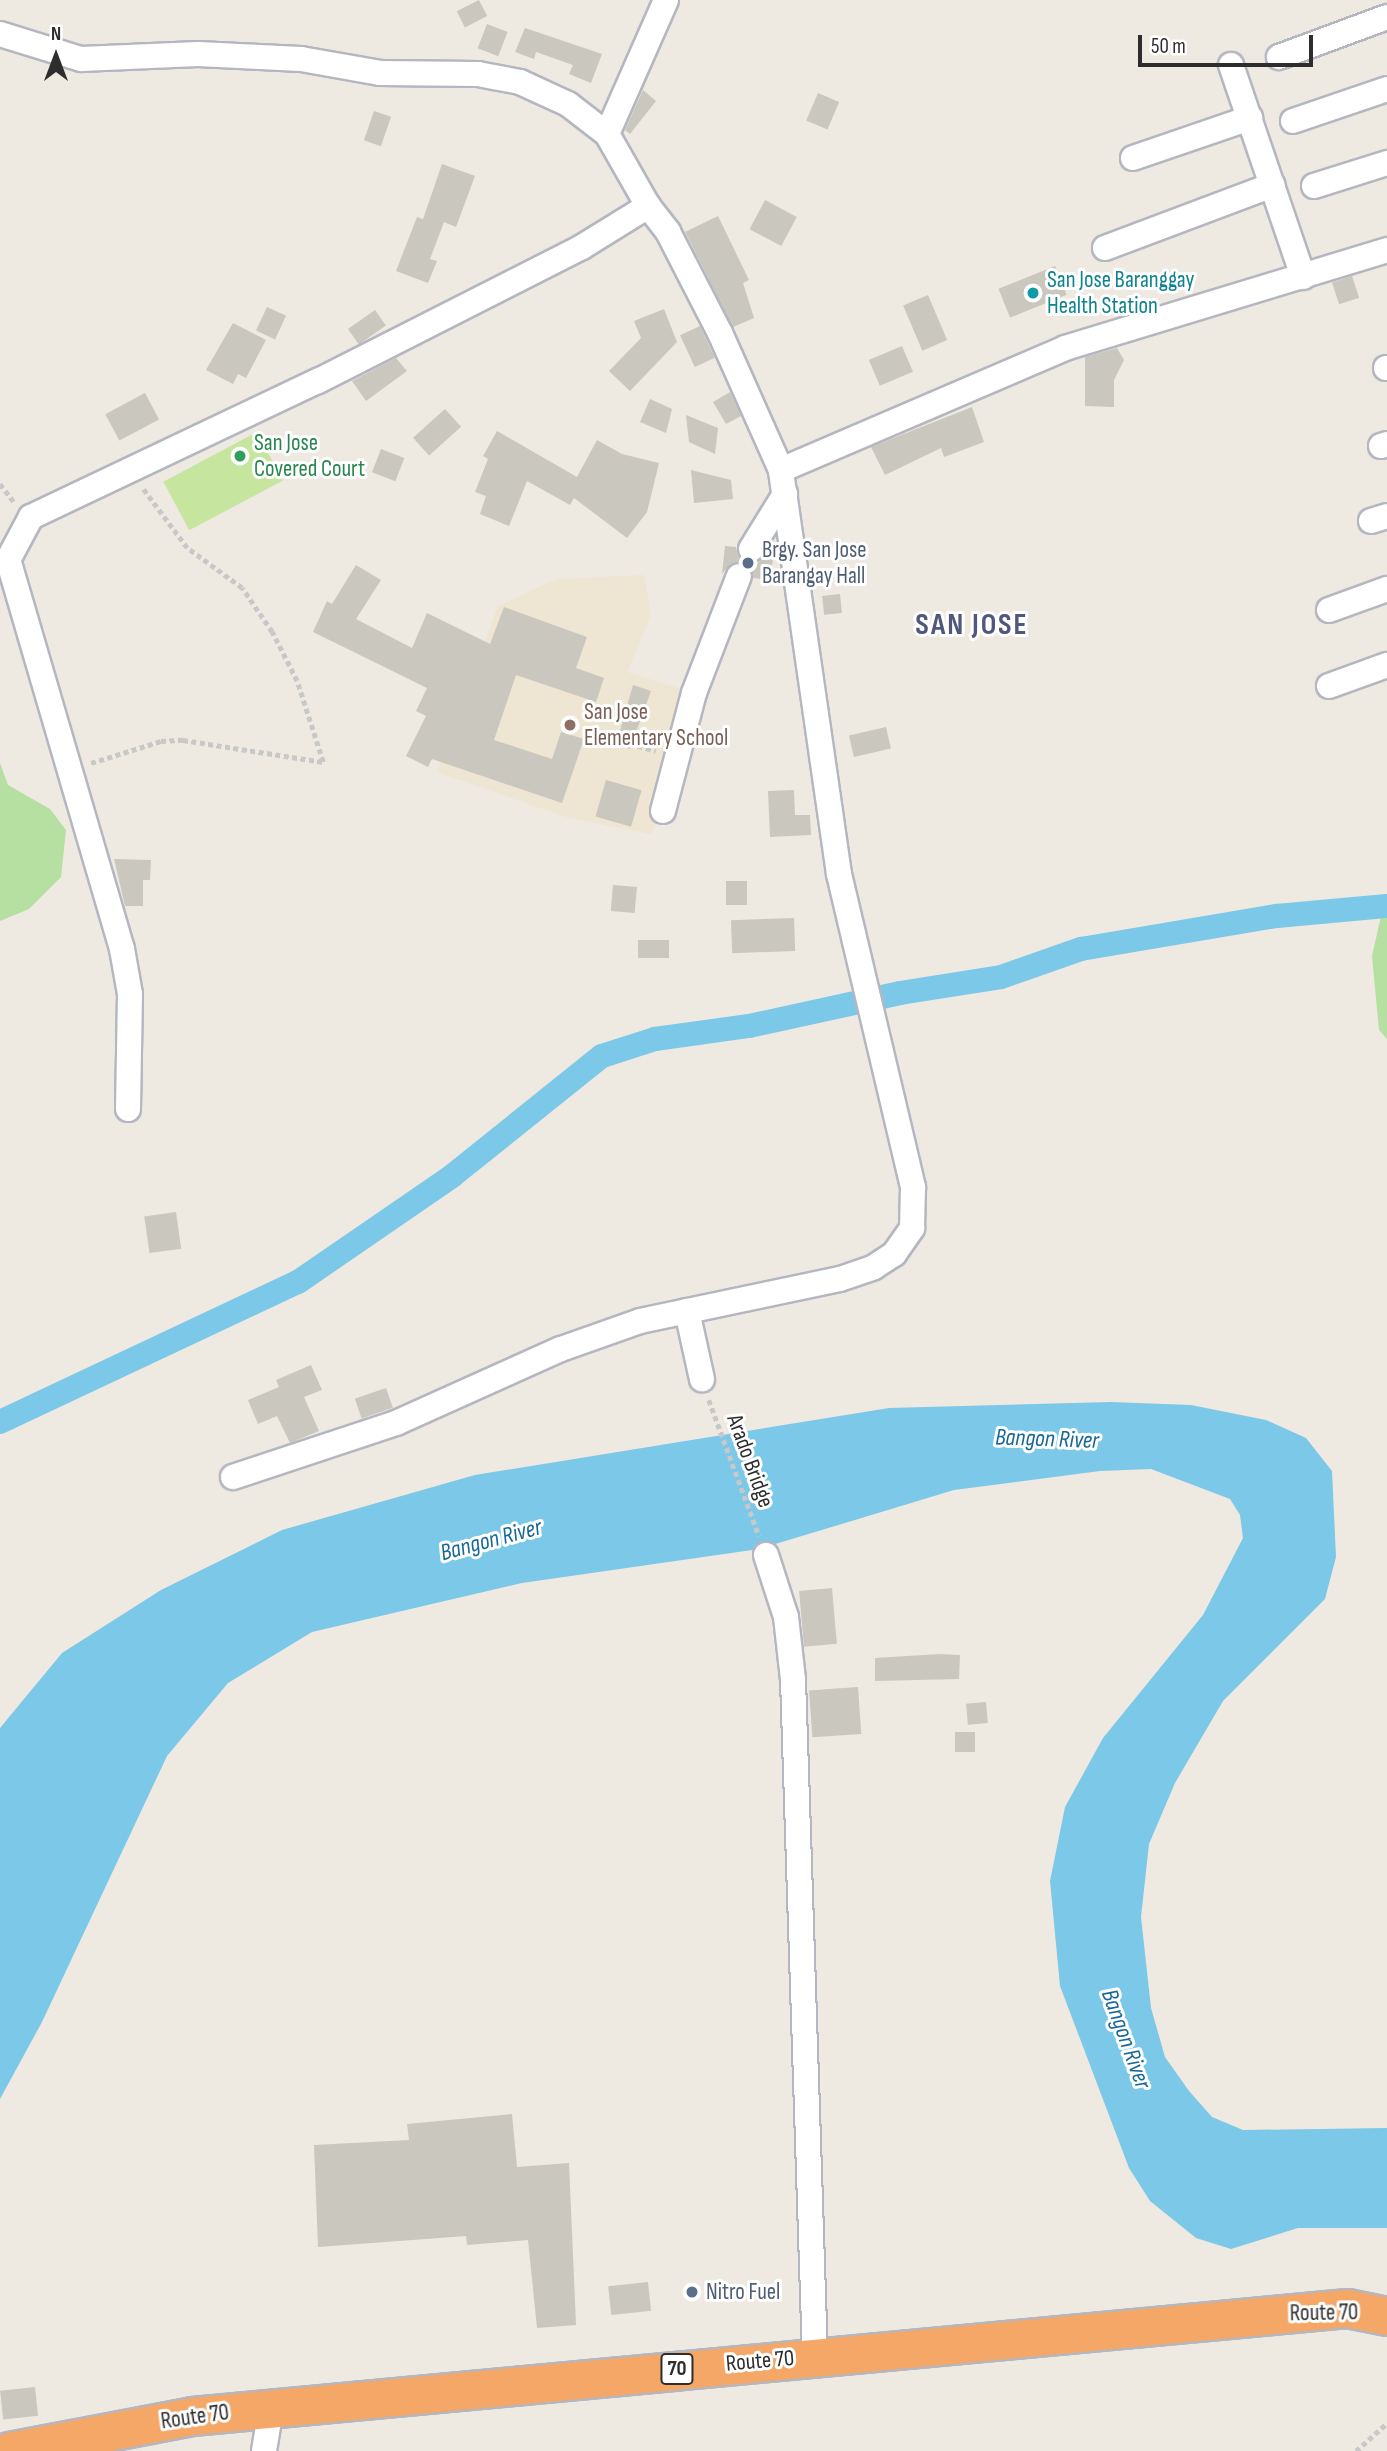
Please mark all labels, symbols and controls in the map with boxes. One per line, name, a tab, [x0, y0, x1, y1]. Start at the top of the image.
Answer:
north arrow	[21, 21, 91, 91]
scale bar	[1142, 21, 1317, 65]
text: N	[51, 23, 61, 46]
text: 50 m	[1151, 34, 1186, 59]
place label: San Jose Baranggay Health Station	[1047, 266, 1194, 320]
marker: San Jose Baranggay Health Station	[1025, 285, 1041, 301]
place label: San Jose Covered Court	[254, 429, 365, 483]
marker: San Jose Covered Court	[232, 448, 248, 464]
place label: Brgy. San Jose Barangay Hall	[762, 536, 867, 590]
marker: Brgy. San Jose Barangay Hall	[740, 555, 756, 571]
district label: SAN JOSE	[916, 607, 1028, 643]
place label: San Jose Elementary School	[584, 698, 728, 752]
marker: San Jose Elementary School	[562, 717, 578, 733]
street label: Arado Bridge	[720, 1411, 780, 1511]
water label: Bangon River	[995, 1423, 1099, 1455]
water label: Bangon River	[437, 1513, 545, 1567]
water label: Bangon River	[1095, 1985, 1157, 2093]
place label: Nitro Fuel	[706, 2278, 780, 2306]
marker: Nitro Fuel	[684, 2284, 700, 2300]
street label: Route 70	[1289, 2299, 1359, 2327]
street label: Route 70	[725, 2344, 795, 2378]
road number: 70	[660, 2352, 694, 2386]
street label: Route 70	[159, 2399, 231, 2435]

